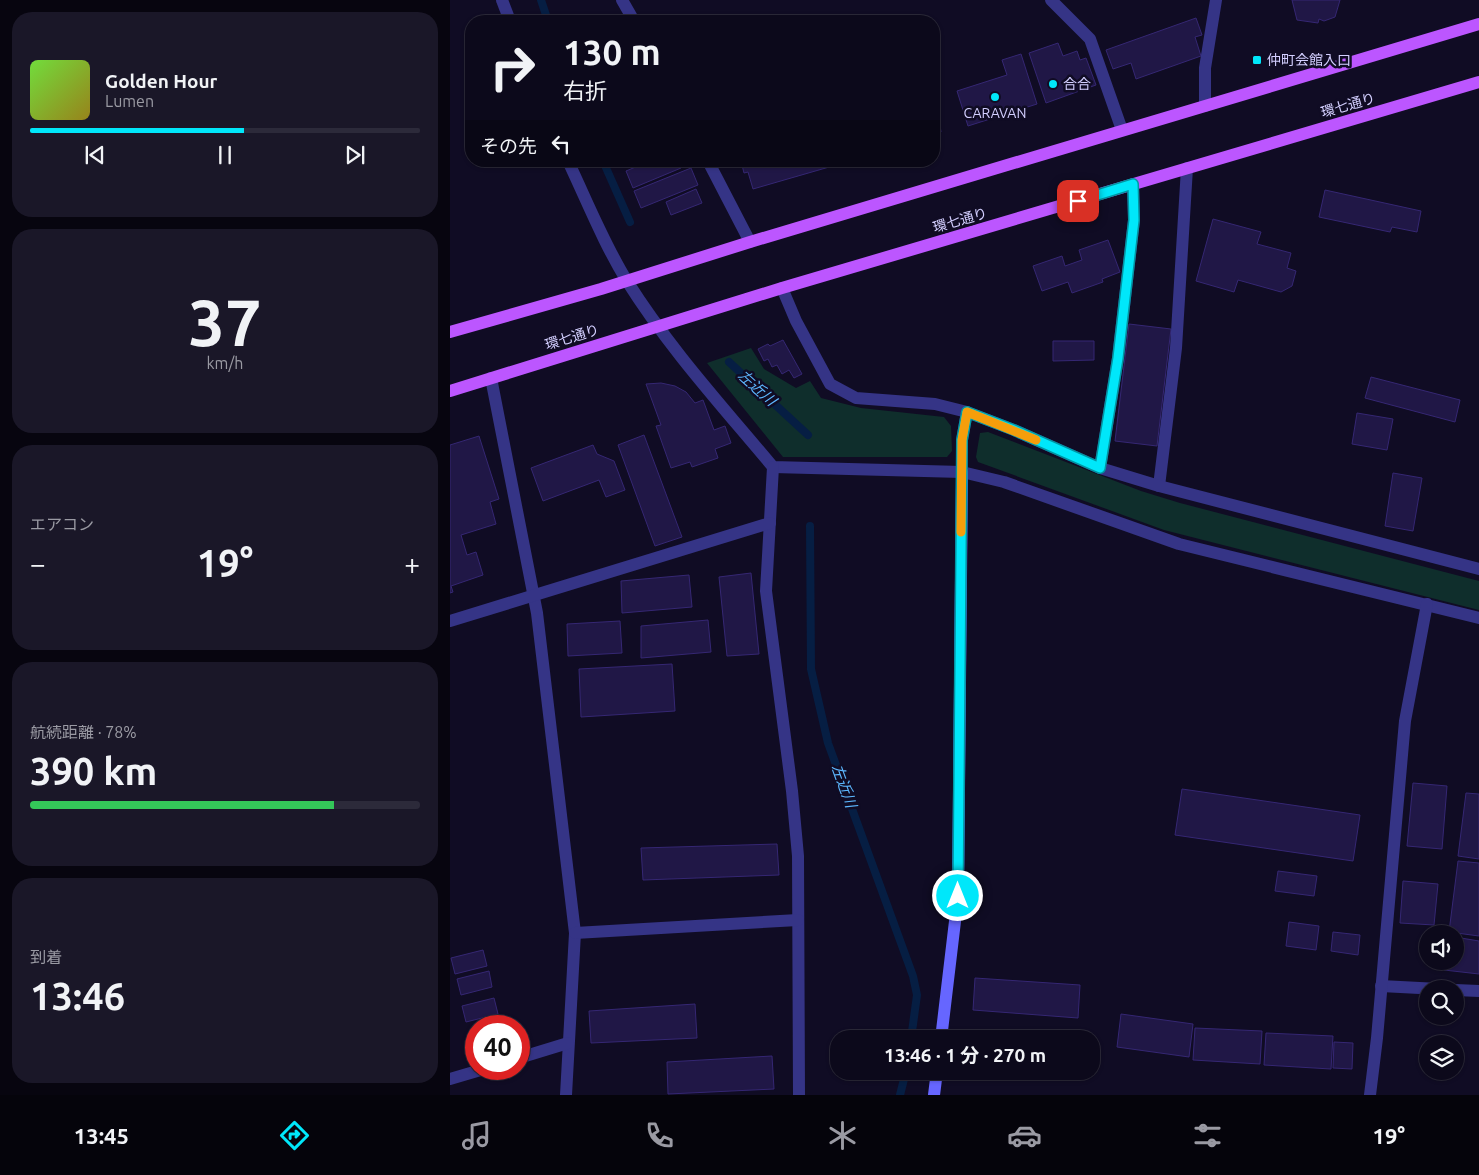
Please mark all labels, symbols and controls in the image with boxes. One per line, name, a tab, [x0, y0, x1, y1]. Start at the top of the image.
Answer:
text: 130 m	[563, 32, 661, 72]
icon: right	[480, 35, 545, 100]
place label: 仲町会館入口	[1267, 52, 1351, 68]
marker: 仲町会館入口	[1251, 54, 1263, 66]
text: Golden Hour	[105, 70, 217, 92]
place label: 合合	[1063, 76, 1091, 92]
text: 右折	[563, 78, 607, 103]
marker: 合合	[1047, 78, 1059, 90]
street label: 環七通り	[1319, 90, 1377, 120]
marker: CARAVAN	[989, 91, 1001, 103]
text: Lumen	[105, 92, 154, 110]
place label: CARAVAN	[964, 105, 1026, 121]
icon: left	[547, 130, 575, 158]
text: その先	[480, 135, 537, 157]
icon: previous	[81, 141, 109, 169]
icon: pause	[211, 141, 239, 169]
icon: next	[341, 141, 369, 169]
pin	[1057, 180, 1099, 222]
icon: arrive	[1064, 187, 1092, 215]
street label: 環七通り	[931, 205, 989, 235]
text: 37	[188, 285, 262, 358]
street label: 環七通り	[543, 321, 601, 353]
text: km/h	[207, 354, 243, 372]
water label: 左近川	[735, 366, 781, 410]
text: エアコン	[30, 515, 94, 533]
text: 19°	[197, 542, 253, 584]
text: −	[30, 548, 46, 579]
text: +	[404, 548, 420, 579]
text: 航続距離 · 78%	[30, 723, 137, 741]
text: 390 km	[30, 750, 157, 792]
water label: 左近川	[829, 762, 861, 812]
position arrow	[931, 869, 983, 921]
map controls	[1419, 925, 1464, 1080]
button: sound	[1419, 925, 1464, 970]
text: 到着	[30, 948, 62, 966]
text: 13:46	[30, 975, 125, 1017]
button: search	[1419, 980, 1464, 1025]
speed limit sign: 40	[465, 1015, 530, 1080]
button: layers	[1419, 1035, 1464, 1080]
text: 13:46 · 1 分 · 270 m	[884, 1044, 1046, 1066]
icon: directions	[277, 1118, 312, 1153]
icon: music	[459, 1118, 494, 1153]
icon: phone	[642, 1118, 677, 1153]
icon: climate	[825, 1118, 860, 1153]
icon: car	[1007, 1118, 1042, 1153]
icon: filters	[1190, 1118, 1225, 1153]
text: 13:45	[74, 1123, 129, 1148]
text: 19°	[1372, 1123, 1405, 1148]

